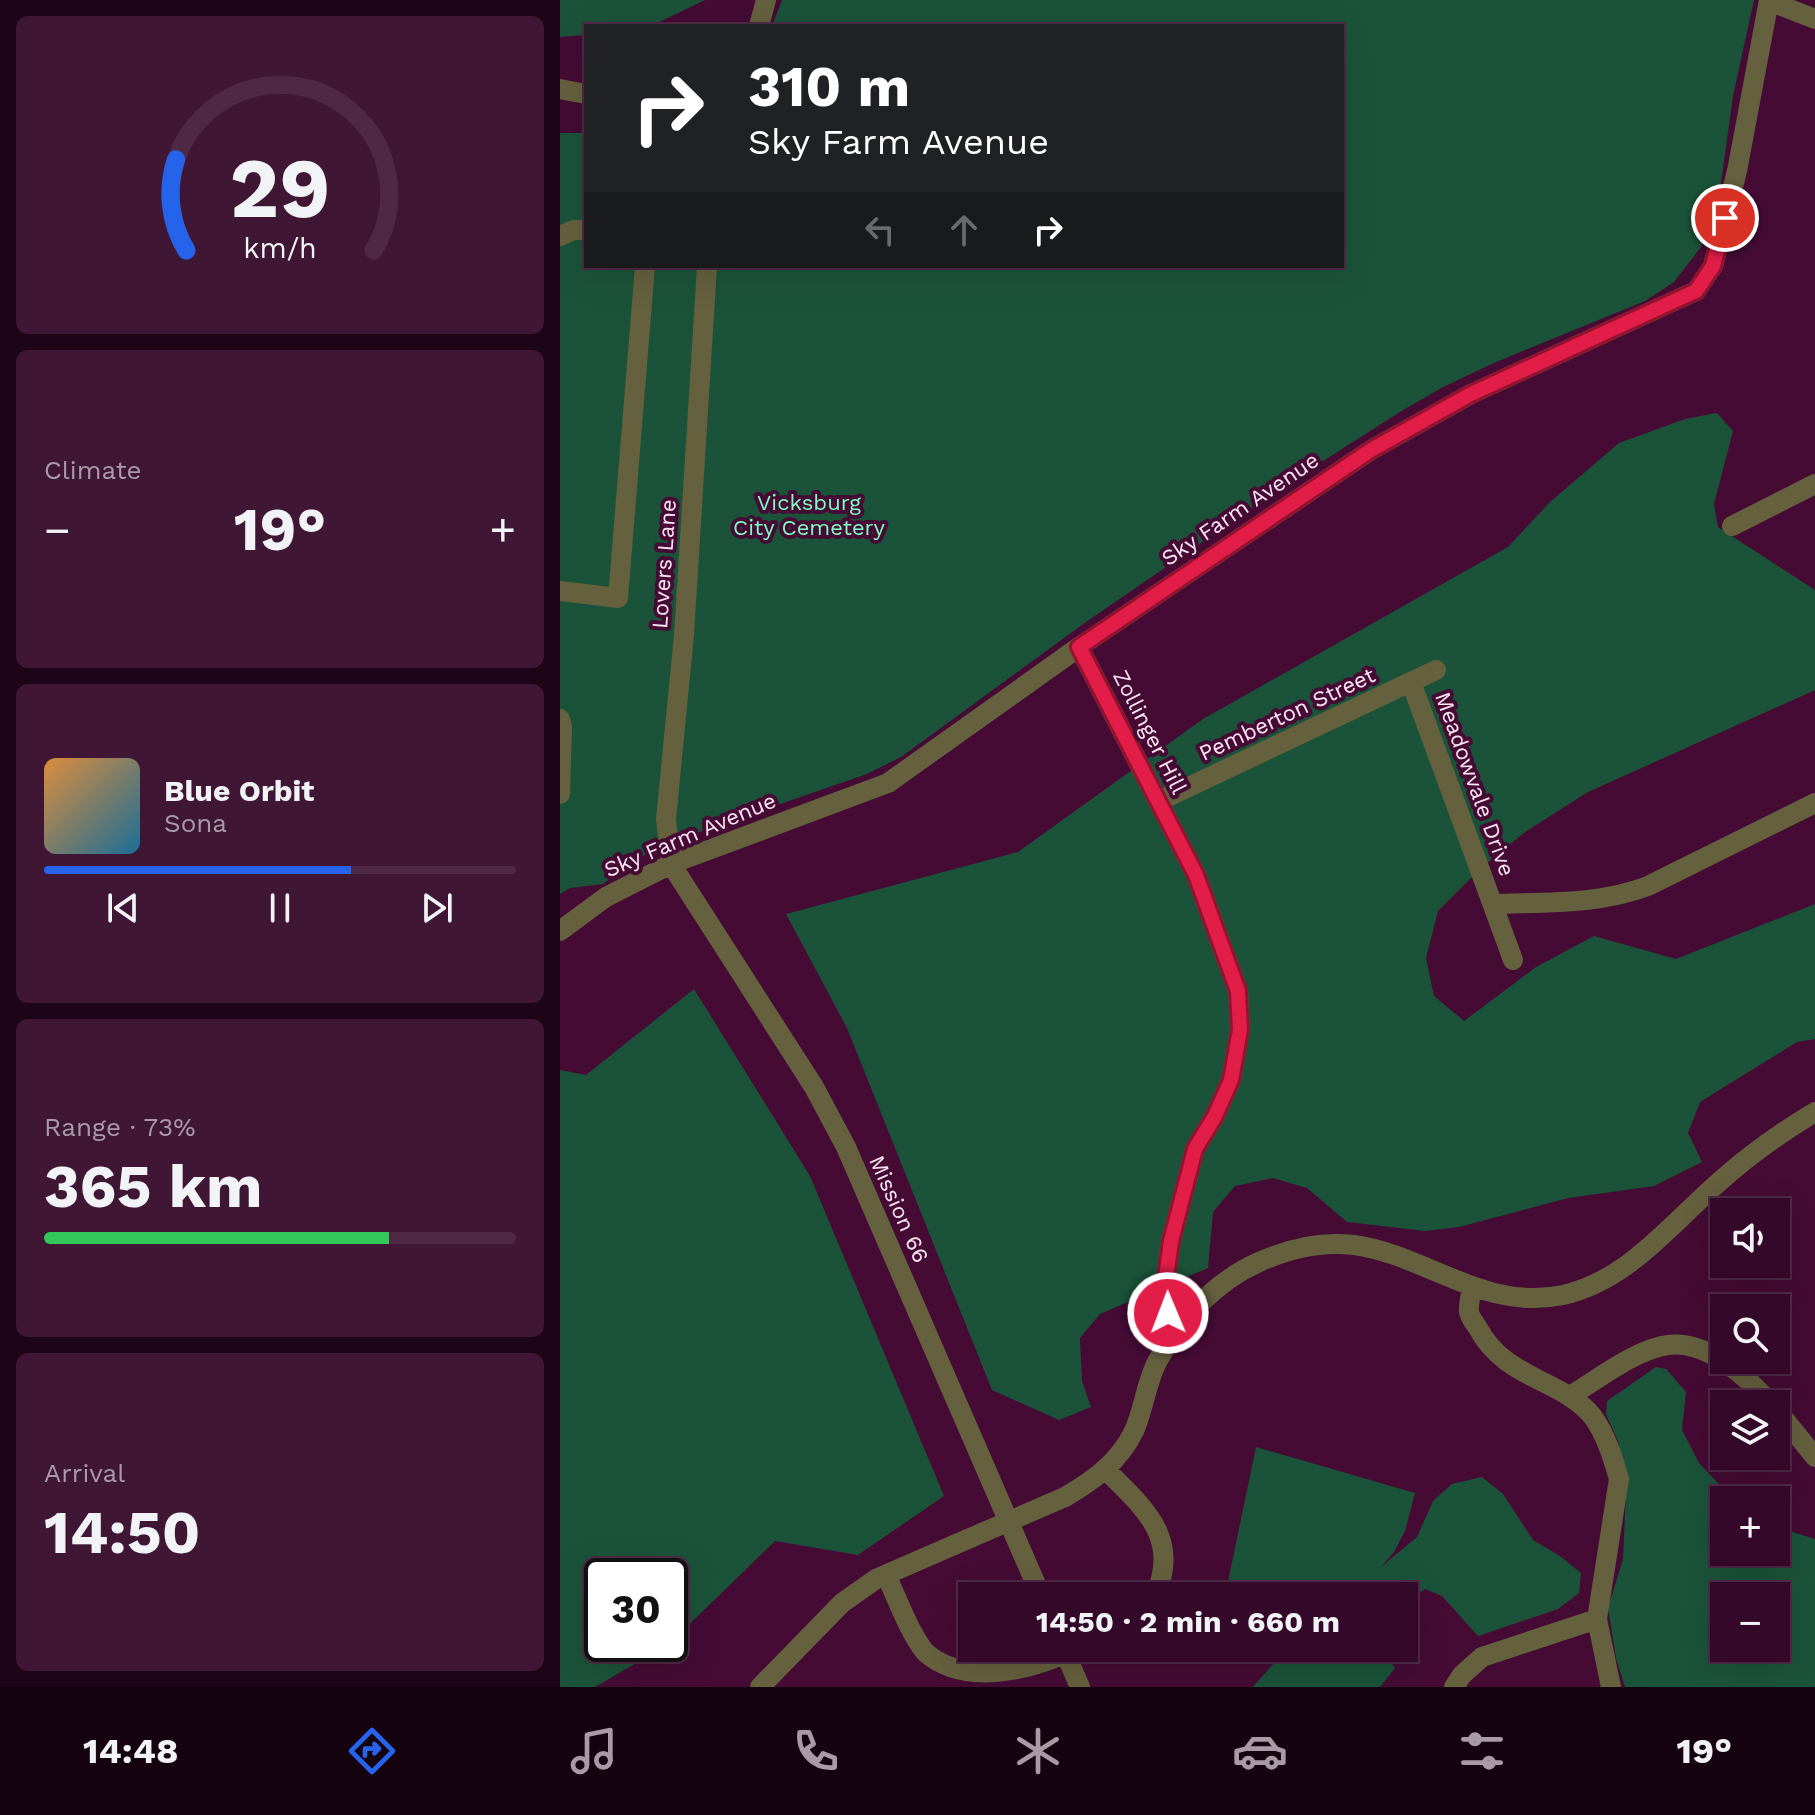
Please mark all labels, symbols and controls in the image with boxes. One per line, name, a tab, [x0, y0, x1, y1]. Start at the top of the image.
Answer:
text: 310 m	[748, 54, 910, 120]
icon: right	[616, 56, 720, 160]
text: Sky Farm Avenue	[748, 121, 1049, 163]
text: 29	[230, 140, 330, 237]
pin	[1691, 184, 1759, 252]
icon: arrive	[1703, 196, 1747, 240]
icon: left	[858, 208, 902, 252]
icon: ahead	[942, 208, 986, 252]
icon: right	[1026, 208, 1070, 252]
text: km/h	[243, 231, 317, 265]
street label: Sky Farm Avenue	[1157, 447, 1323, 571]
text: Climate	[44, 455, 142, 485]
park label: Vicksburg City Cemetery	[733, 490, 886, 540]
text: 19°	[234, 494, 326, 565]
street label: Lovers Lane	[647, 498, 681, 630]
text: −	[44, 504, 71, 556]
text: +	[489, 504, 516, 556]
street label: Pemberton Street	[1195, 662, 1379, 766]
street label: Zollinger Hill	[1108, 666, 1192, 798]
street label: Meadowvale Drive	[1430, 689, 1520, 879]
text: Blue Orbit	[164, 773, 314, 808]
street label: Sky Farm Avenue	[600, 788, 780, 882]
text: Sona	[164, 808, 227, 838]
icon: previous	[101, 886, 145, 930]
icon: pause	[258, 886, 302, 930]
icon: next	[415, 886, 459, 930]
text: Range · 73%	[44, 1112, 196, 1142]
text: 365 km	[44, 1151, 262, 1222]
street label: Mission 66	[864, 1151, 934, 1267]
map controls	[1710, 1198, 1790, 1662]
button: sound	[1710, 1198, 1790, 1278]
position arrow	[1126, 1271, 1210, 1355]
button: search	[1710, 1294, 1790, 1374]
button: layers	[1710, 1390, 1790, 1470]
text: Arrival	[44, 1458, 125, 1488]
button: +	[1710, 1486, 1790, 1566]
text: 14:50	[44, 1497, 200, 1568]
speed limit sign: 30	[584, 1558, 688, 1662]
button: −	[1710, 1582, 1790, 1662]
text: 14:50 · 2 min · 660 m	[1036, 1604, 1340, 1639]
icon: directions	[344, 1723, 400, 1779]
icon: music	[566, 1723, 622, 1779]
icon: phone	[788, 1723, 844, 1779]
icon: climate	[1010, 1723, 1066, 1779]
icon: car	[1232, 1723, 1288, 1779]
icon: filters	[1454, 1723, 1510, 1779]
text: 14:48	[83, 1730, 178, 1772]
text: 19°	[1676, 1730, 1732, 1772]

